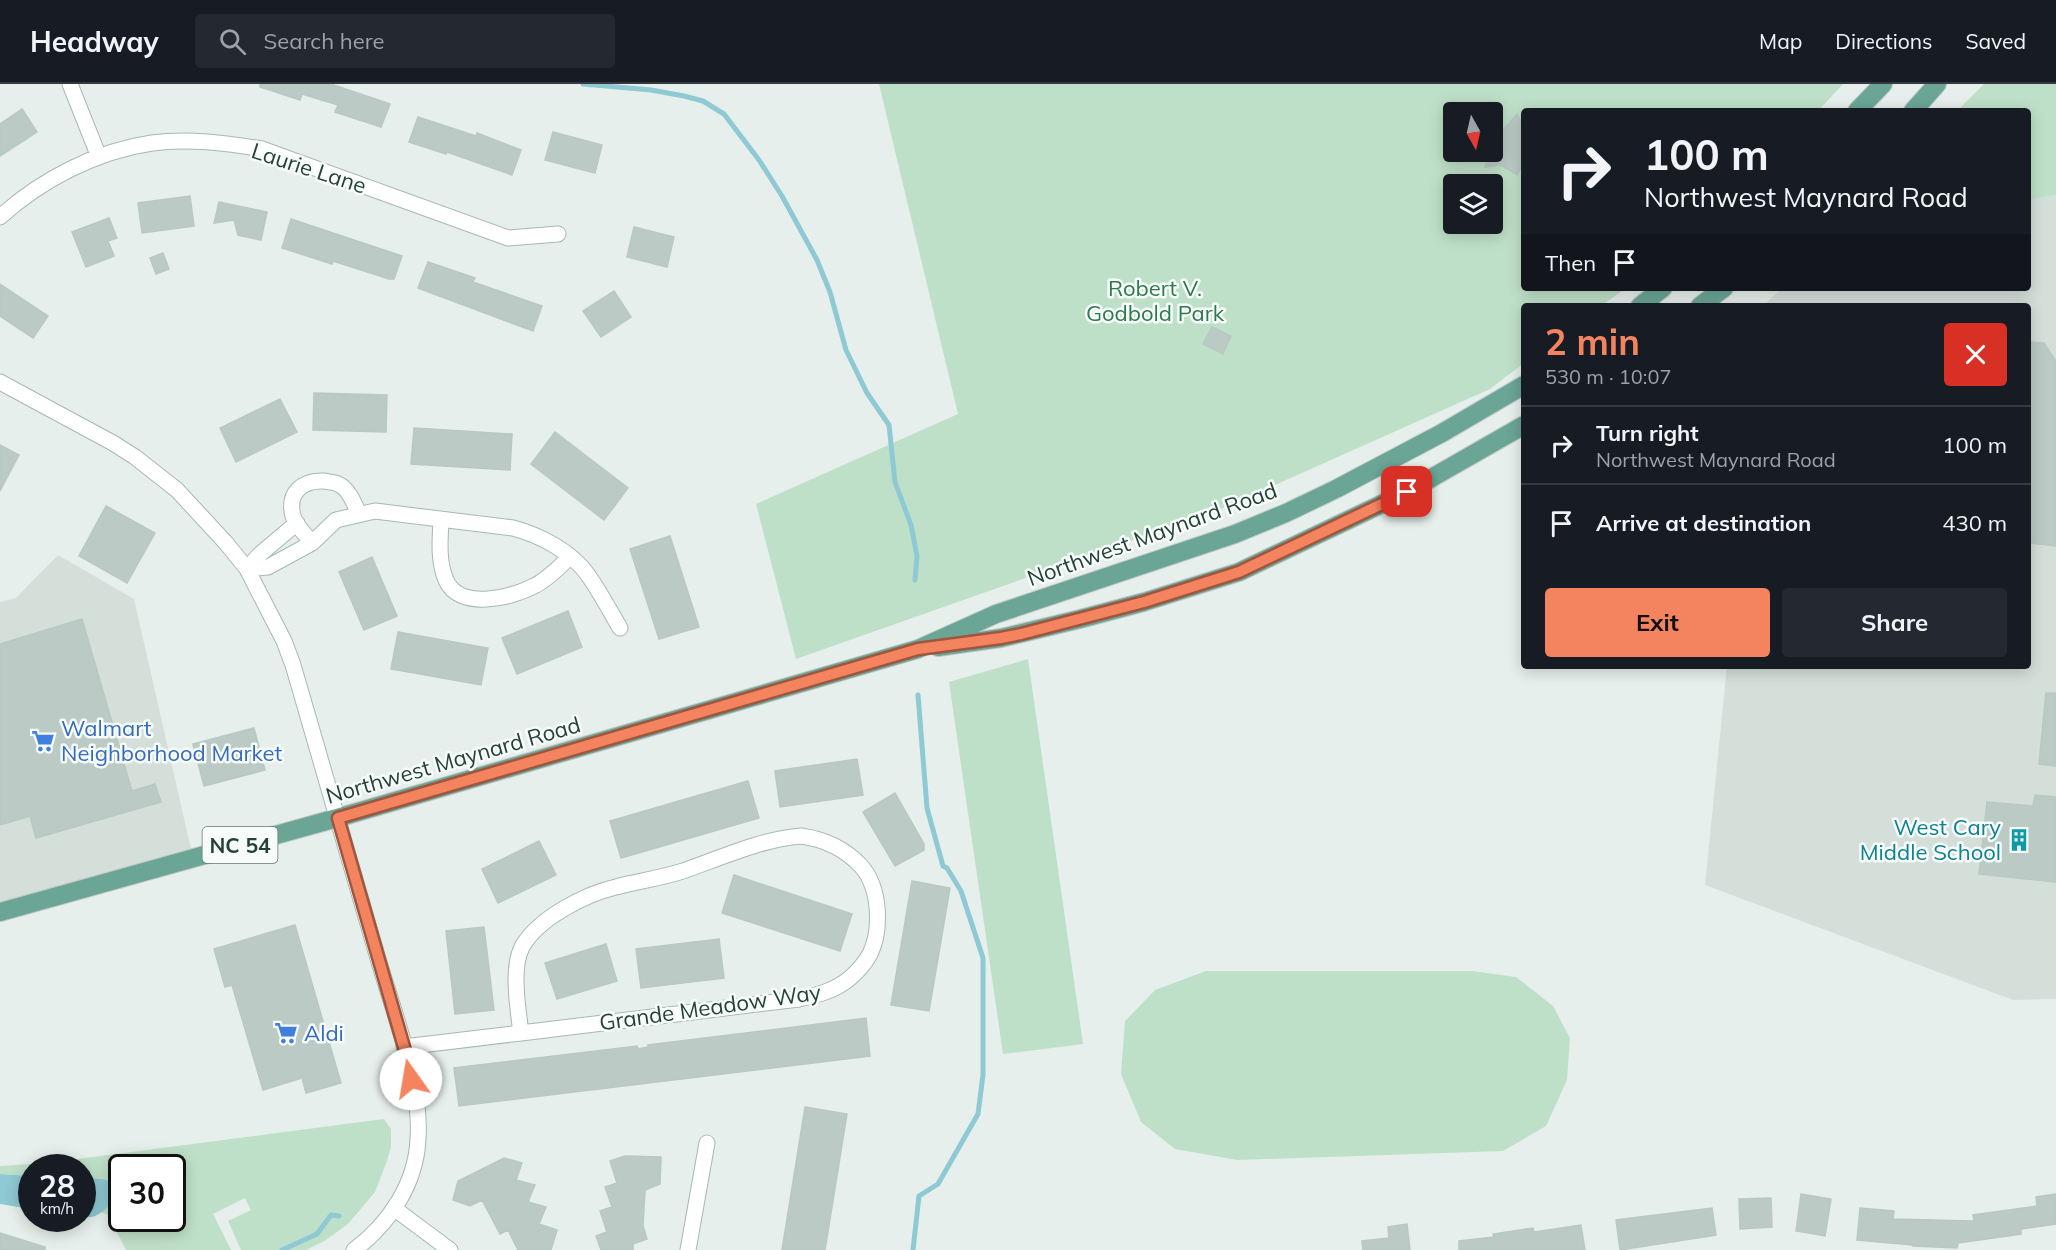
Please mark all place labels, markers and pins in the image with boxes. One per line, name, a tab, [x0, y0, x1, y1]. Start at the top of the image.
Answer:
pin	[1381, 466, 1432, 517]
place label: Walmart Neighborhood Market	[61, 714, 283, 767]
supermarket icon: Walmart Neighborhood Market	[30, 728, 56, 754]
place label: West Cary Middle School	[1860, 813, 2001, 866]
building icon: West Cary Middle School	[2006, 827, 2032, 853]
place label: Aldi	[304, 1019, 344, 1047]
supermarket icon: Aldi	[273, 1020, 299, 1046]

